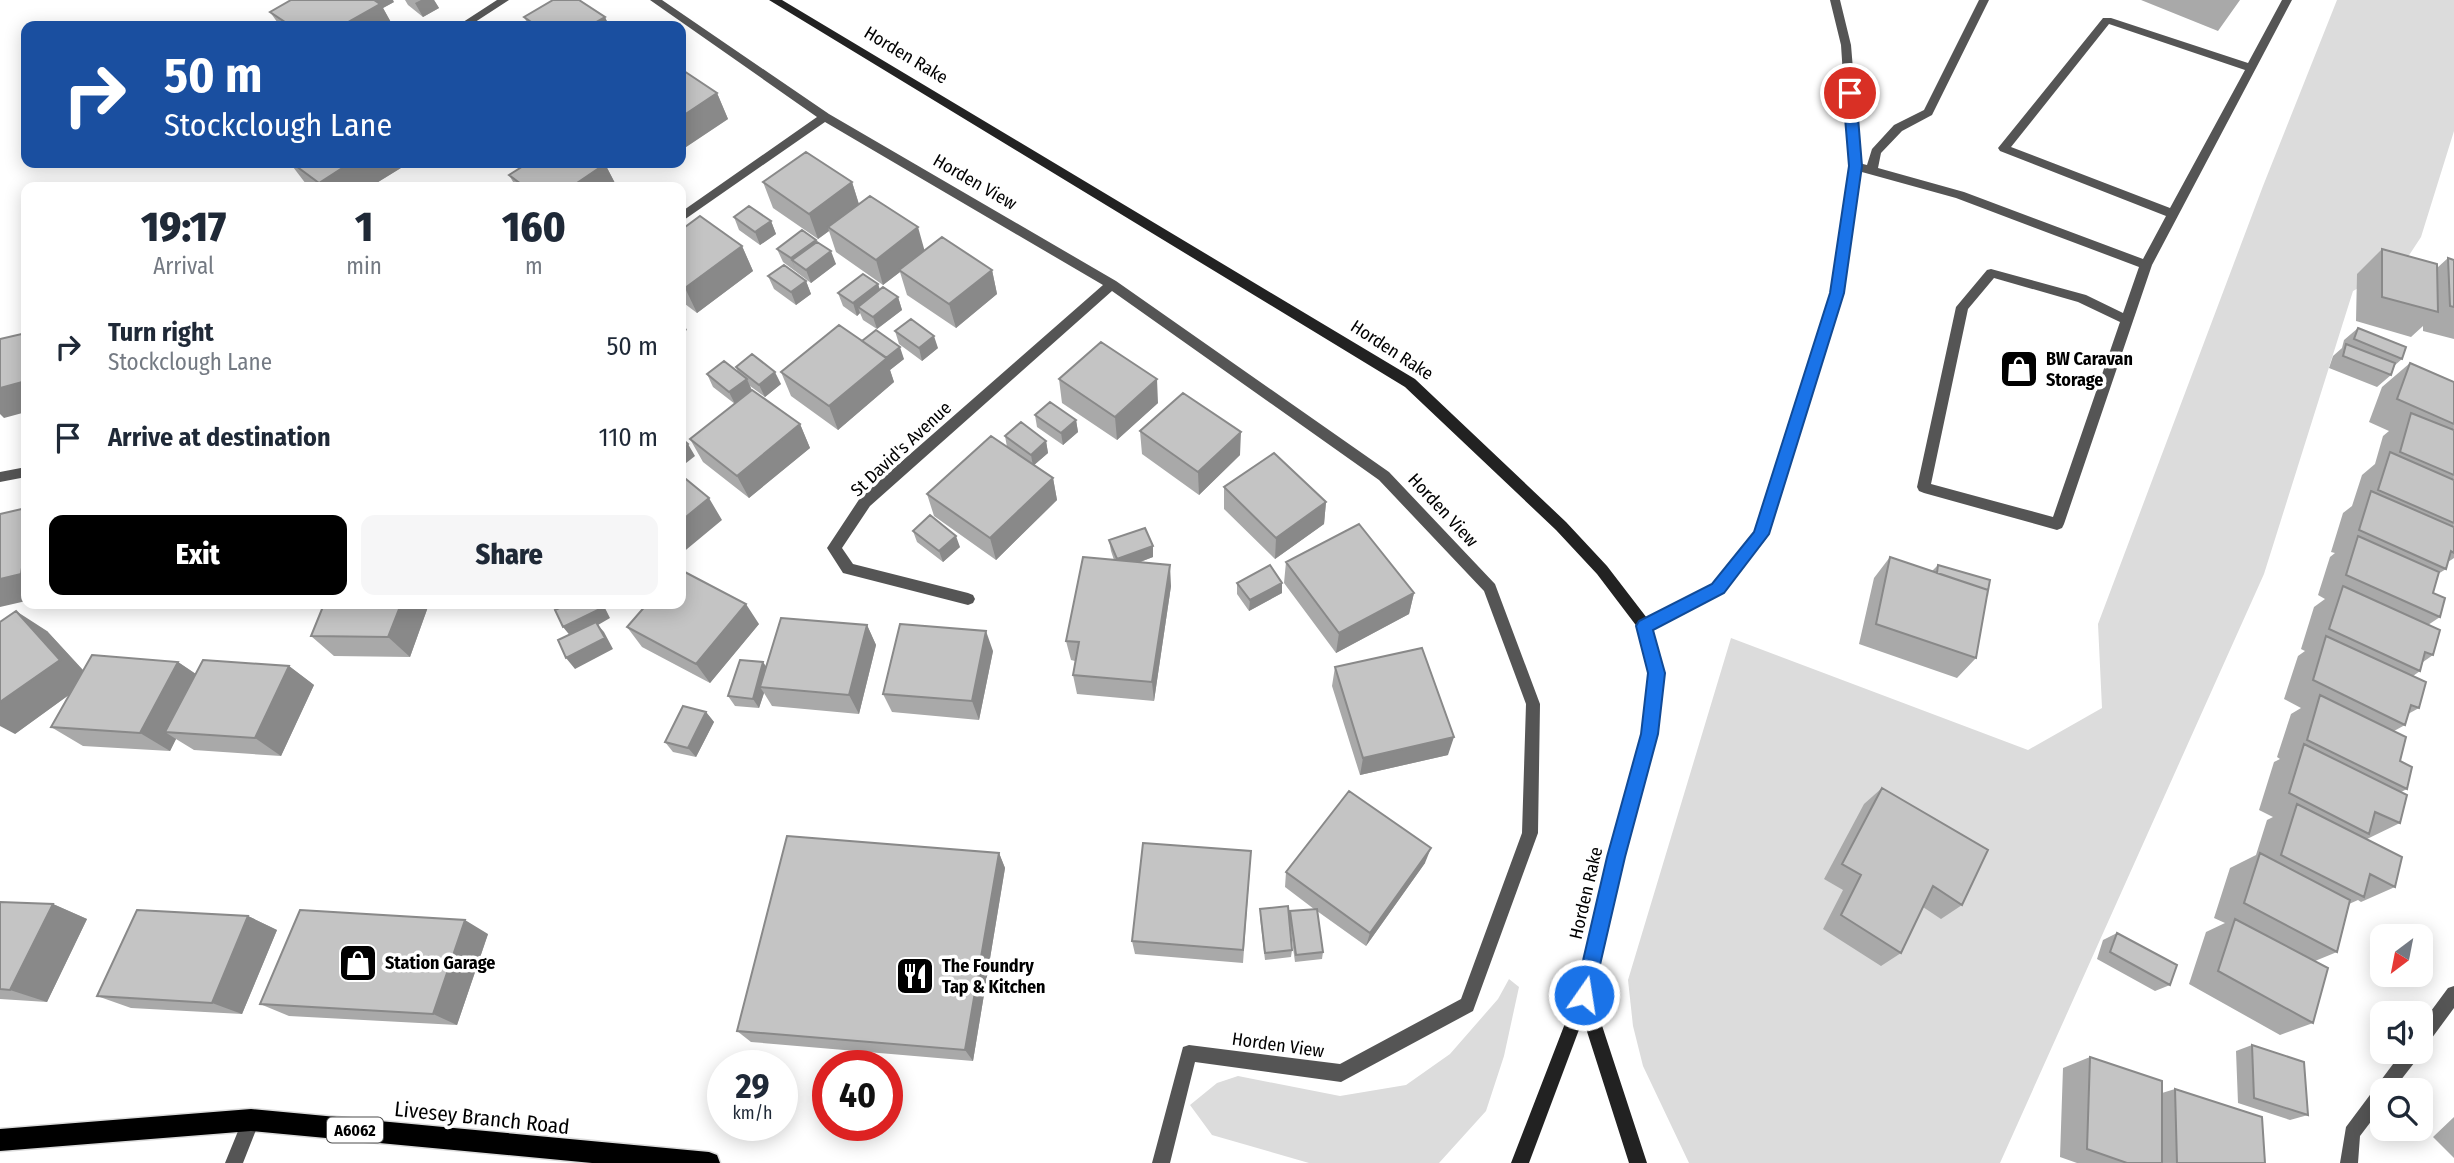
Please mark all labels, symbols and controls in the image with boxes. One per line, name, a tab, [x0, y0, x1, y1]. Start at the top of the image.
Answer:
street label: Horden Rake	[860, 21, 952, 89]
text: 50 m	[164, 46, 262, 105]
icon: right	[49, 49, 140, 140]
pin	[1820, 63, 1880, 123]
icon: arrive	[1831, 74, 1869, 112]
text: Stockclough Lane	[164, 106, 392, 144]
street label: Horden View	[929, 149, 1021, 215]
text: 19:17	[141, 202, 226, 252]
text: 1	[355, 202, 373, 252]
text: 160	[502, 202, 566, 252]
text: Arrival	[153, 252, 214, 280]
text: min	[346, 252, 382, 280]
text: m	[525, 252, 543, 280]
street label: Horden Rake	[1347, 315, 1437, 385]
text: Turn right	[108, 317, 214, 348]
icon: right	[49, 328, 87, 366]
text: 50 m	[606, 331, 658, 362]
text: Stockclough Lane	[108, 348, 272, 376]
shop icon: BW Caravan Storage	[1998, 348, 2040, 390]
place label: BW Caravan Storage	[2046, 348, 2133, 391]
street label: St David's Avenue	[846, 397, 956, 501]
icon: arrive	[49, 419, 87, 457]
text: Arrive at destination	[108, 422, 331, 453]
text: 110 m	[598, 422, 658, 453]
street label: Horden View	[1403, 469, 1483, 552]
button: Exit	[49, 515, 347, 595]
button: Share	[361, 515, 658, 595]
street label: Horden Rake	[1565, 845, 1607, 941]
north arrow	[2370, 924, 2432, 987]
map controls	[2370, 924, 2433, 1141]
shop icon: Station Garage	[337, 942, 379, 984]
place label: Station Garage	[385, 952, 495, 974]
restaurant icon: The Foundry Tap & Kitchen	[894, 955, 936, 997]
place label: The Foundry Tap & Kitchen	[942, 955, 1046, 998]
position arrow	[1547, 958, 1621, 1032]
button: sound	[2370, 1001, 2433, 1064]
street label: Horden View	[1231, 1028, 1326, 1062]
speed limit sign: 40	[812, 1050, 903, 1141]
text: 29	[735, 1065, 770, 1107]
button: search	[2370, 1078, 2433, 1141]
street label: Livesey Branch Road	[393, 1096, 571, 1140]
text: km/h	[732, 1102, 773, 1124]
road number: A6062	[327, 1118, 383, 1142]

